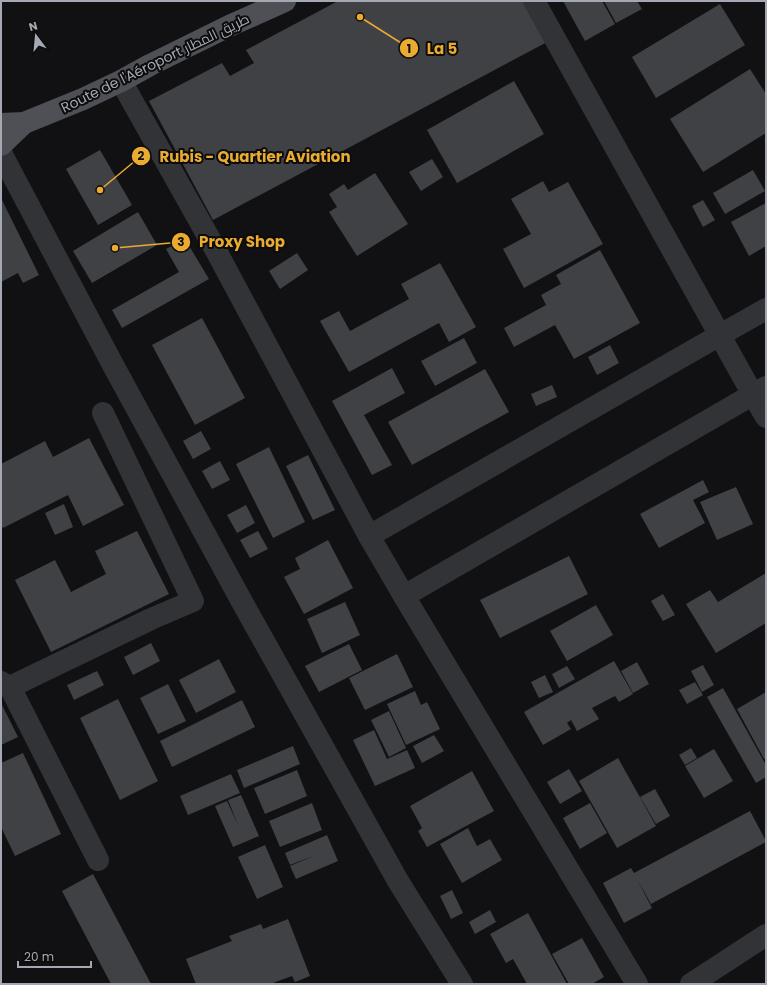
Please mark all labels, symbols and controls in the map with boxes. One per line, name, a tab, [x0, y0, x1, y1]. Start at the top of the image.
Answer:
street label: Route de l'Aéroport طريق المطار	[57, 9, 253, 117]
north arrow	[16, 16, 56, 56]
text: N	[27, 18, 39, 35]
callout: La 5	[399, 35, 465, 62]
text: La 5	[427, 38, 457, 59]
text: 1	[407, 40, 411, 57]
callout: Rubis - Quartier Aviation	[131, 143, 358, 170]
text: Rubis - Quartier Aviation	[159, 146, 351, 167]
text: 2	[138, 147, 145, 164]
callout: Proxy Shop	[171, 229, 293, 256]
text: Proxy Shop	[199, 231, 285, 252]
text: 3	[177, 233, 185, 250]
scale bar	[18, 943, 91, 969]
text: 20 m	[24, 948, 54, 965]

